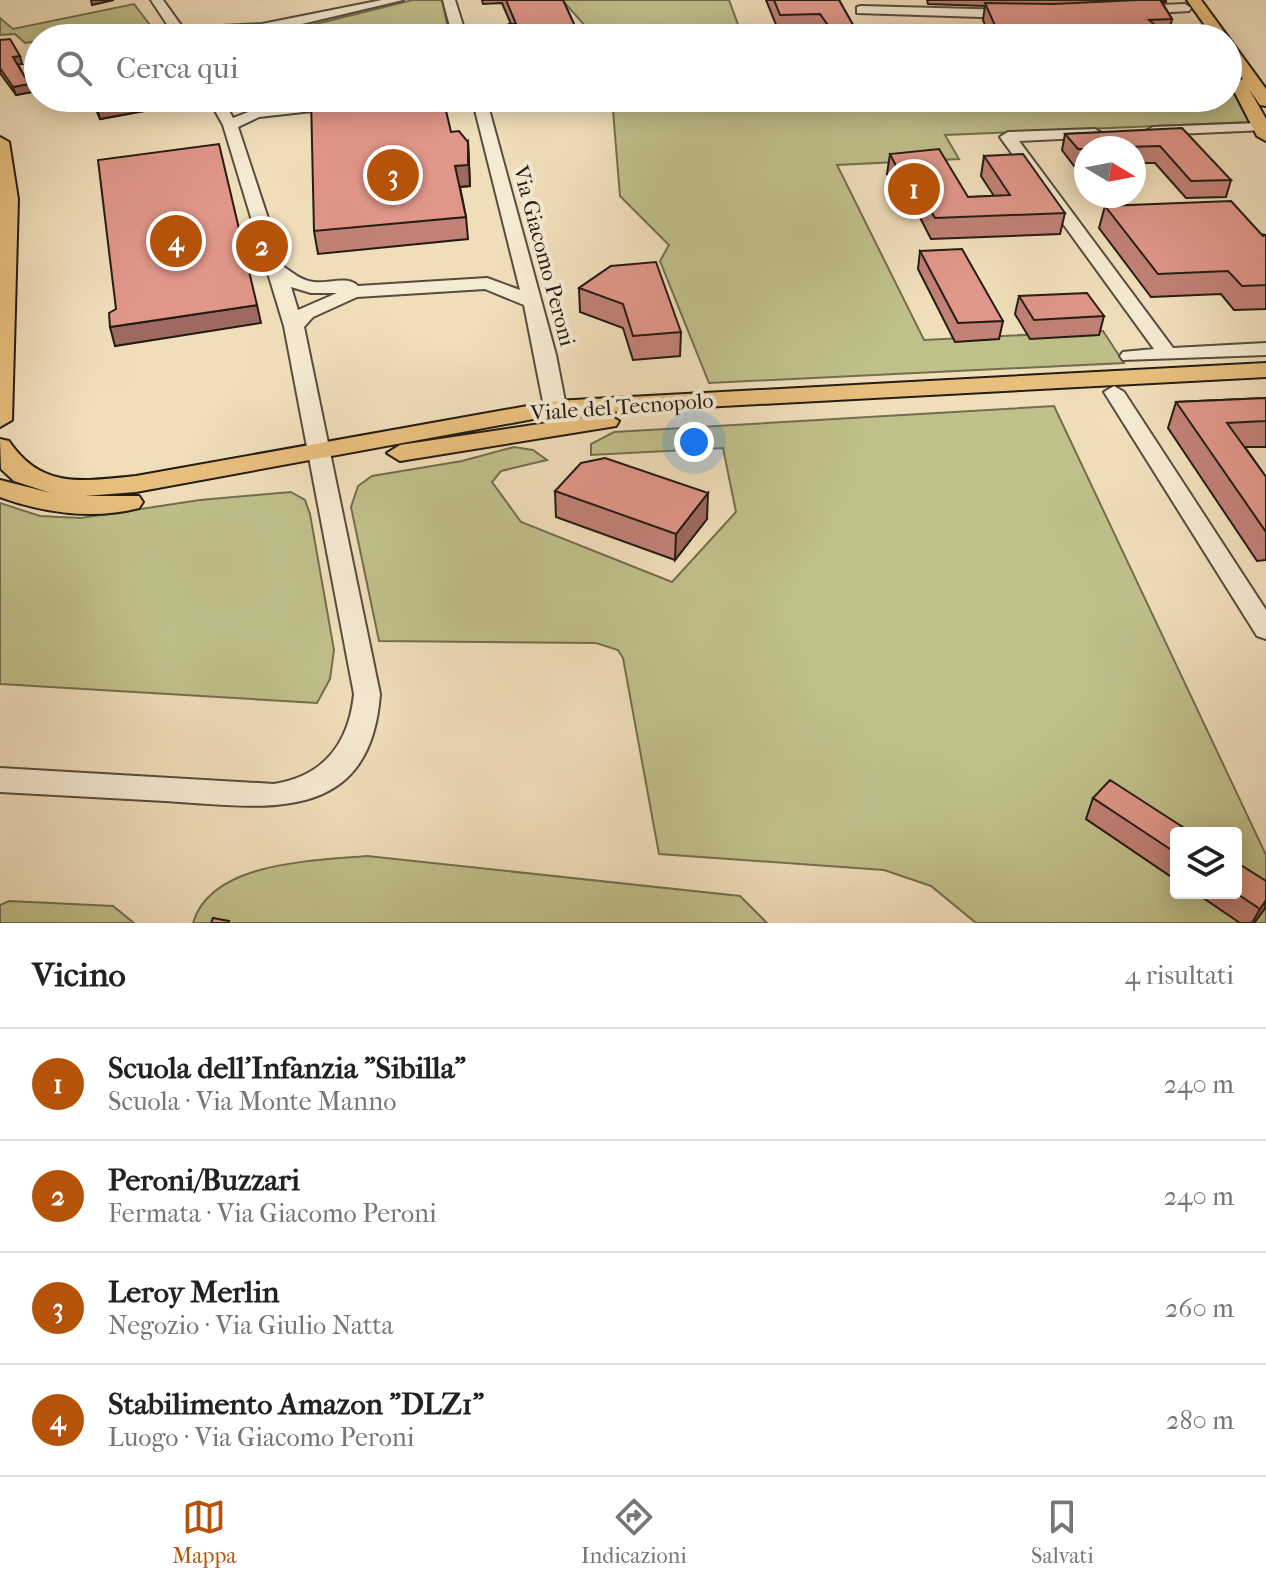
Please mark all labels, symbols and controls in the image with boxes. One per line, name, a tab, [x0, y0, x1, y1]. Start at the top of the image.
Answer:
search box	[24, 24, 1242, 112]
icon: search	[52, 46, 96, 90]
text: Cerca qui	[116, 51, 239, 86]
north arrow	[1074, 136, 1146, 208]
pin: 3	[367, 145, 419, 205]
pin: 1	[888, 159, 940, 219]
street label: Via Giacomo Peroni	[507, 162, 581, 350]
pin: 4	[150, 211, 202, 271]
pin: 2	[236, 216, 288, 276]
street label: Viale del Tecnopolo	[529, 388, 714, 426]
your location	[674, 422, 714, 462]
map controls	[1170, 827, 1242, 899]
button: layers	[1170, 827, 1242, 899]
text: Vicino	[32, 955, 126, 995]
text: 4 risultati	[1125, 960, 1234, 991]
text: Scuola dell'Infanzia "Sibilla"	[108, 1051, 466, 1086]
text: 1	[53, 1069, 63, 1100]
text: 240 m	[1164, 1069, 1234, 1100]
text: Scuola · Via Monte Manno	[108, 1086, 396, 1117]
text: Peroni/Buzzari	[108, 1163, 300, 1198]
text: 2	[51, 1181, 65, 1212]
text: 240 m	[1164, 1181, 1234, 1212]
text: Fermata · Via Giacomo Peroni	[108, 1198, 437, 1229]
text: Leroy Merlin	[108, 1275, 279, 1310]
text: 3	[53, 1293, 63, 1324]
text: 260 m	[1165, 1293, 1234, 1324]
text: Negozio · Via Giulio Natta	[108, 1310, 394, 1341]
text: Stabilimento Amazon "DLZ1"	[108, 1387, 484, 1422]
text: 4	[50, 1405, 66, 1436]
text: 280 m	[1166, 1405, 1234, 1436]
text: Luogo · Via Giacomo Peroni	[108, 1422, 415, 1453]
tab: Mappa	[172, 1495, 237, 1569]
tab: Indicazioni	[581, 1495, 687, 1569]
tab: Salvati	[1031, 1495, 1094, 1569]

